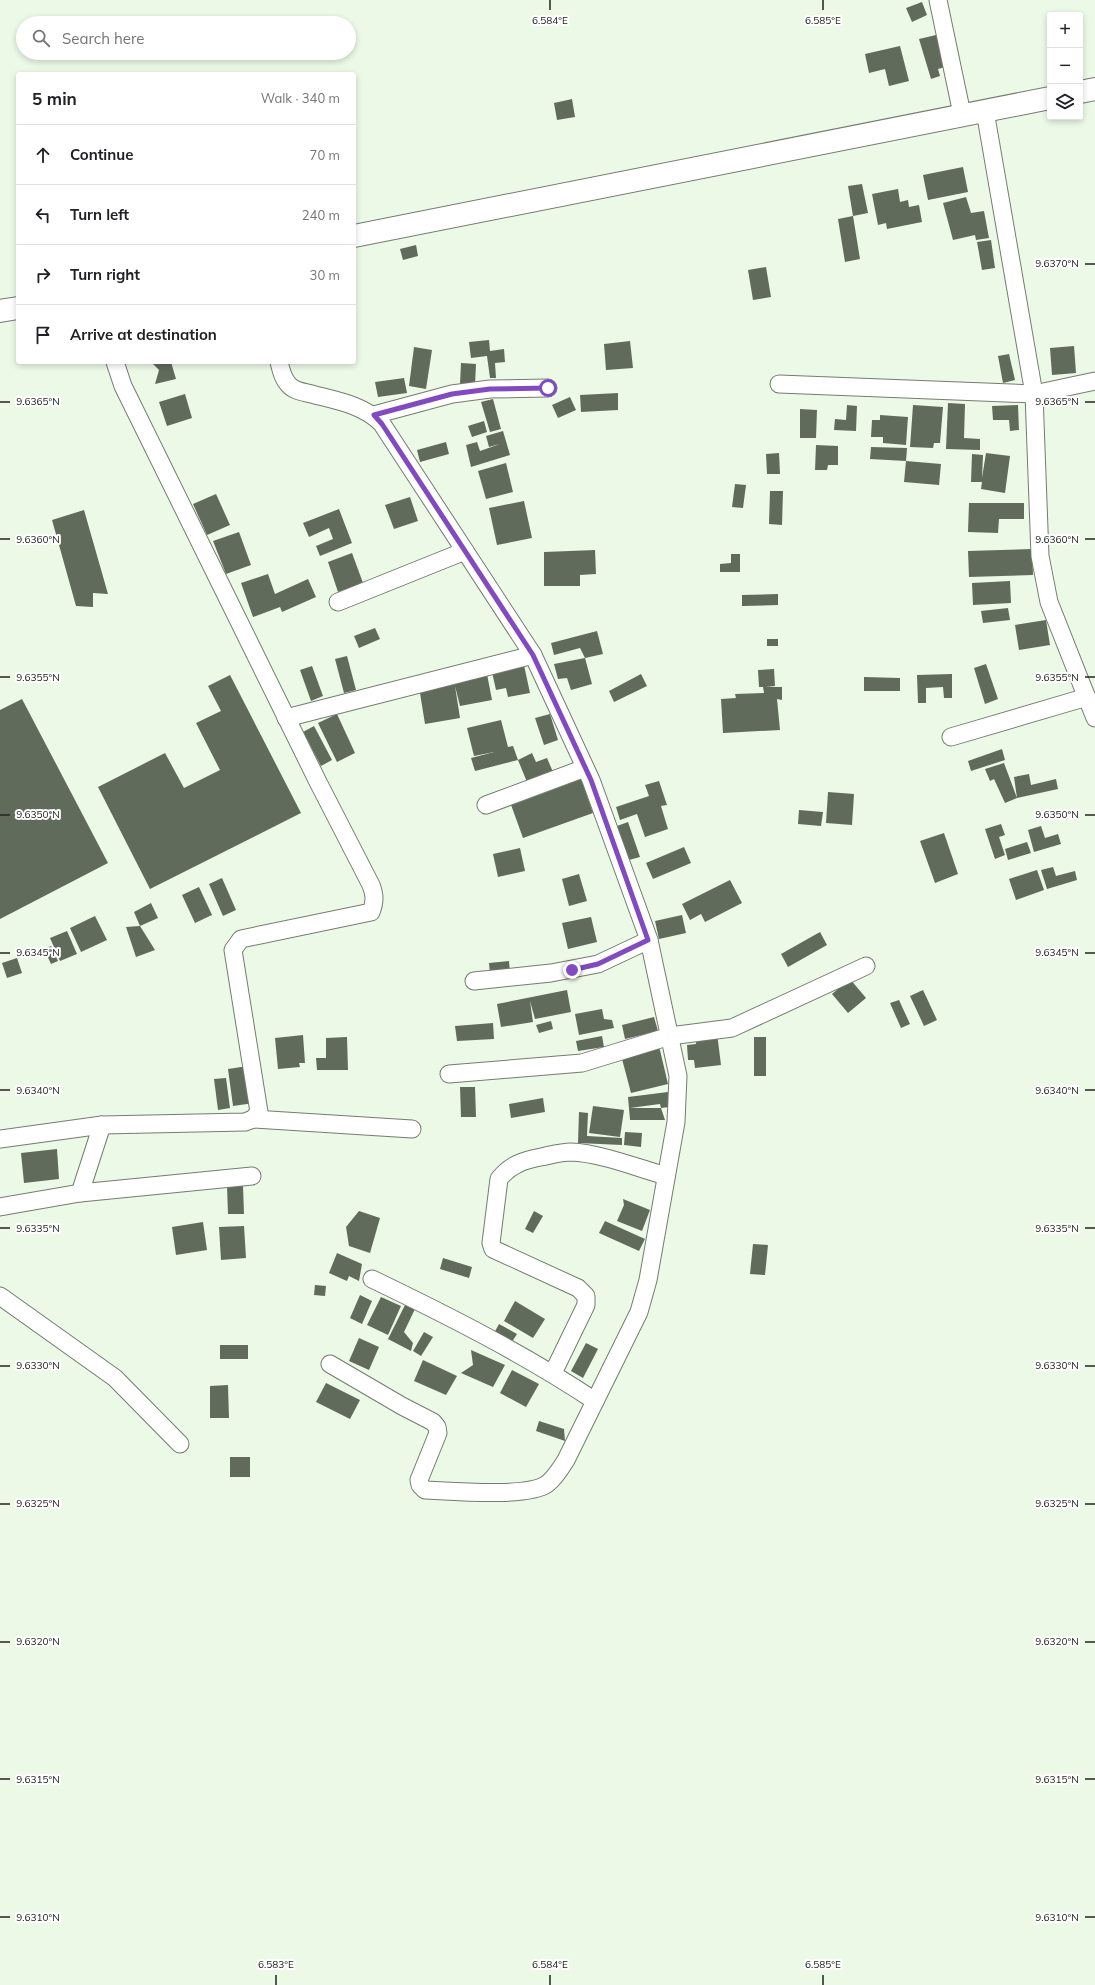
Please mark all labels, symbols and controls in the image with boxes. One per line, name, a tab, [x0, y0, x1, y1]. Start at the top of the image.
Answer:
map controls	[1047, 12, 1083, 120]
button: +	[1047, 12, 1083, 48]
text: 6.584°E	[532, 14, 568, 27]
text: 6.585°E	[805, 14, 841, 27]
search box	[16, 16, 356, 60]
icon: search	[30, 27, 52, 49]
text: Search here	[62, 29, 144, 48]
button: −	[1047, 48, 1083, 84]
button: layers	[1047, 84, 1083, 120]
text: 5 min	[32, 88, 77, 109]
text: Walk · 340 m	[261, 90, 340, 106]
icon: ahead	[32, 144, 54, 166]
text: Continue	[70, 145, 133, 164]
text: 70 m	[310, 147, 340, 163]
icon: left	[32, 204, 54, 226]
text: Turn left	[70, 205, 129, 224]
text: 240 m	[302, 207, 340, 223]
text: 9.6370°N	[1035, 257, 1079, 270]
icon: right	[32, 264, 54, 286]
text: Turn right	[70, 265, 140, 284]
text: 30 m	[310, 267, 340, 283]
icon: arrive	[32, 324, 54, 346]
text: Arrive at destination	[70, 325, 217, 344]
route start	[539, 379, 557, 397]
text: 9.6365°N	[16, 395, 60, 408]
text: 9.6365°N	[1035, 395, 1079, 408]
text: 9.6360°N	[16, 533, 60, 546]
text: 9.6360°N	[1035, 533, 1079, 546]
text: 9.6355°N	[16, 671, 60, 684]
text: 9.6355°N	[1035, 671, 1079, 684]
text: 9.6350°N	[16, 808, 60, 821]
text: 9.6350°N	[1035, 808, 1079, 821]
text: 9.6345°N	[16, 946, 60, 959]
text: 9.6345°N	[1035, 946, 1079, 959]
route end	[563, 961, 581, 979]
text: 9.6340°N	[16, 1084, 60, 1097]
text: 9.6340°N	[1035, 1084, 1079, 1097]
text: 9.6335°N	[16, 1222, 60, 1235]
text: 9.6335°N	[1035, 1222, 1079, 1235]
text: 9.6330°N	[16, 1359, 60, 1372]
text: 9.6330°N	[1035, 1359, 1079, 1372]
text: 9.6325°N	[16, 1497, 60, 1510]
text: 9.6325°N	[1035, 1497, 1079, 1510]
text: 9.6320°N	[16, 1635, 60, 1648]
text: 9.6320°N	[1035, 1635, 1079, 1648]
text: 9.6315°N	[16, 1773, 60, 1786]
text: 9.6315°N	[1035, 1773, 1079, 1786]
text: 9.6310°N	[16, 1911, 60, 1924]
text: 9.6310°N	[1035, 1911, 1079, 1924]
text: 6.583°E	[258, 1958, 294, 1971]
text: 6.584°E	[532, 1958, 568, 1971]
text: 6.585°E	[805, 1958, 841, 1971]

